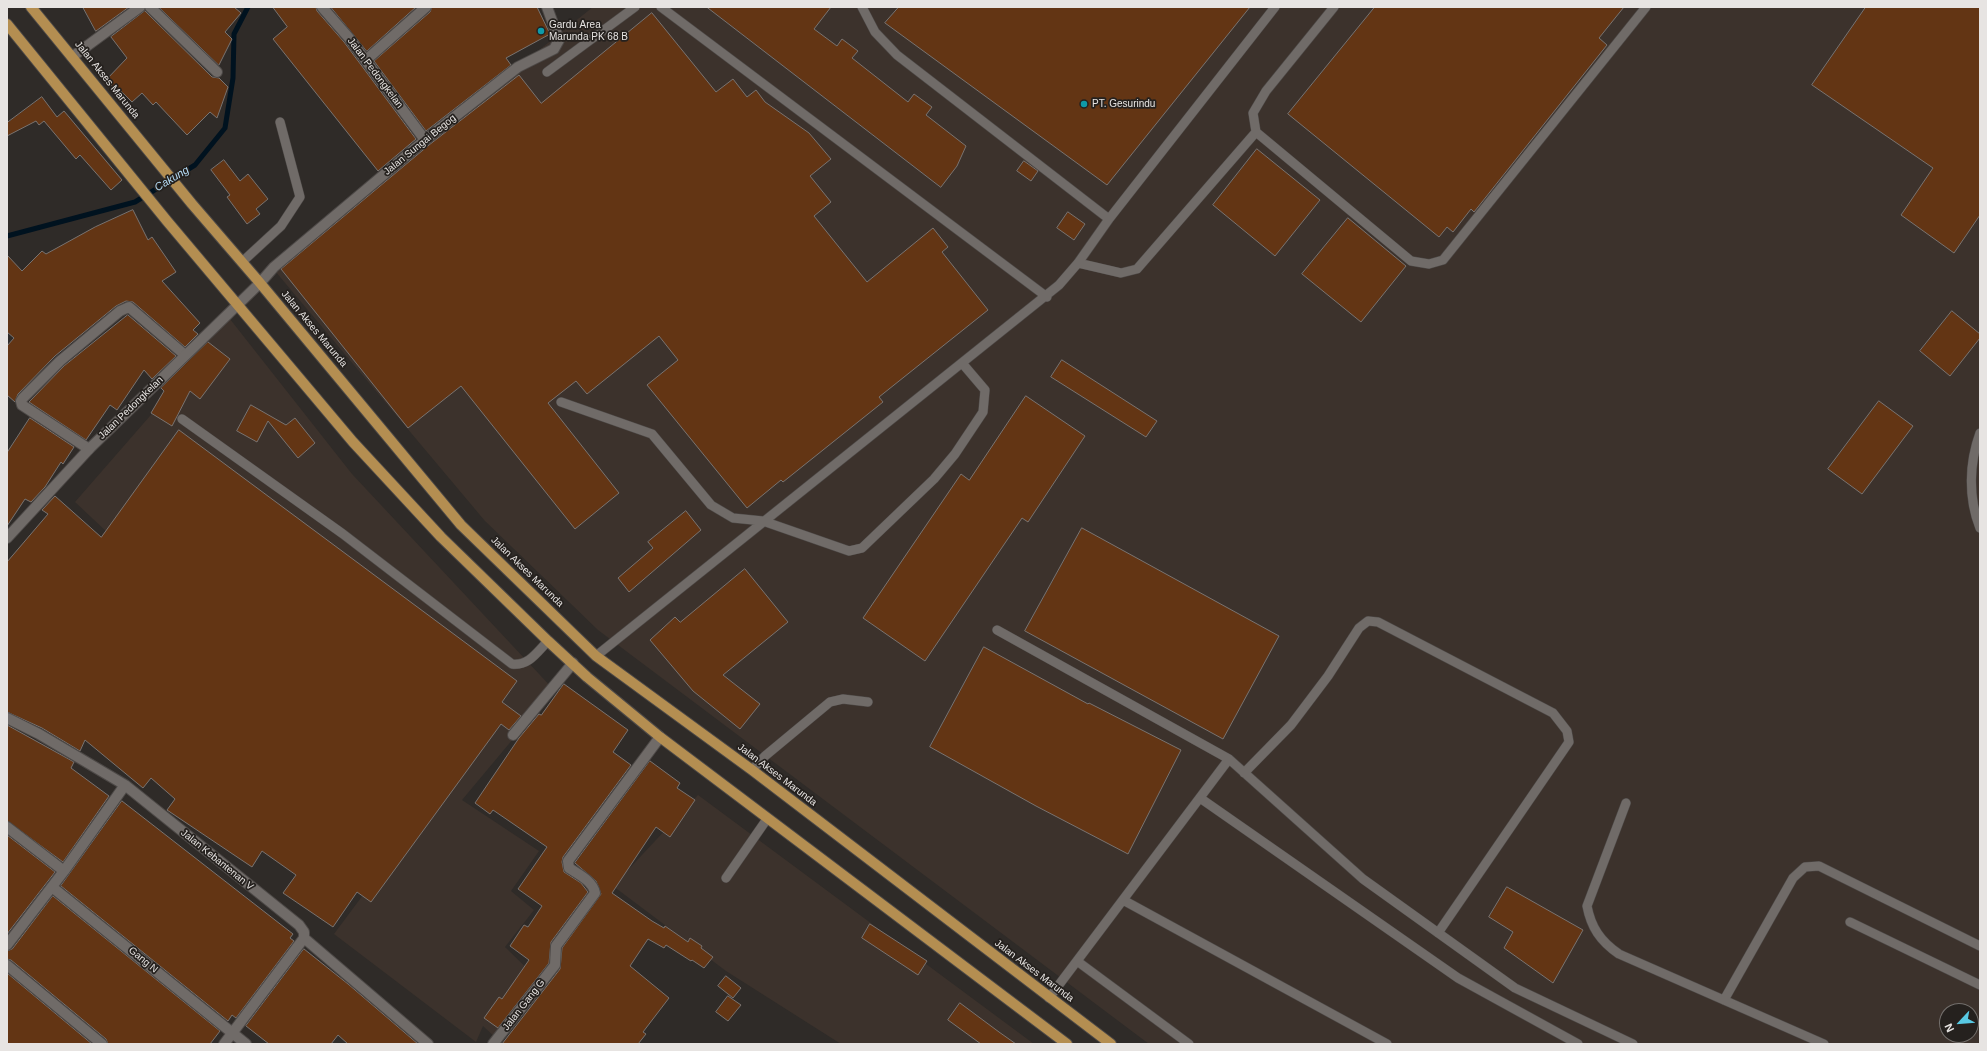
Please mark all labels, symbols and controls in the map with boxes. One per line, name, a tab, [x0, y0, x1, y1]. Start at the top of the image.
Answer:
place label: Gardu Area Marunda PK 68 B	[549, 19, 628, 42]
marker: Gardu Area Marunda PK 68 B	[536, 26, 546, 36]
street label: Jalan Pedongkelan	[345, 35, 405, 111]
street label: Jalan Akses Marunda	[72, 39, 142, 121]
place label: PT. Gesurindu	[1092, 98, 1155, 110]
marker: PT. Gesurindu	[1079, 99, 1089, 109]
street label: Jalan Sungai Begog	[381, 112, 459, 178]
water label: Cakung	[152, 164, 192, 194]
street label: Jalan Akses Marunda	[278, 288, 350, 370]
street label: Jalan Pedongkelan	[96, 374, 166, 442]
street label: Jalan Akses Marunda	[488, 534, 566, 610]
street label: Jalan Akses Marunda	[735, 741, 819, 809]
street label: Jalan Kebantenan V	[178, 827, 256, 893]
street label: Jalan Akses Marunda	[992, 937, 1076, 1005]
street label: Gang N	[126, 944, 160, 976]
street label: Jalan Gang G	[500, 977, 548, 1033]
north arrow	[1939, 1003, 1979, 1043]
text: N	[1942, 1022, 1956, 1034]

